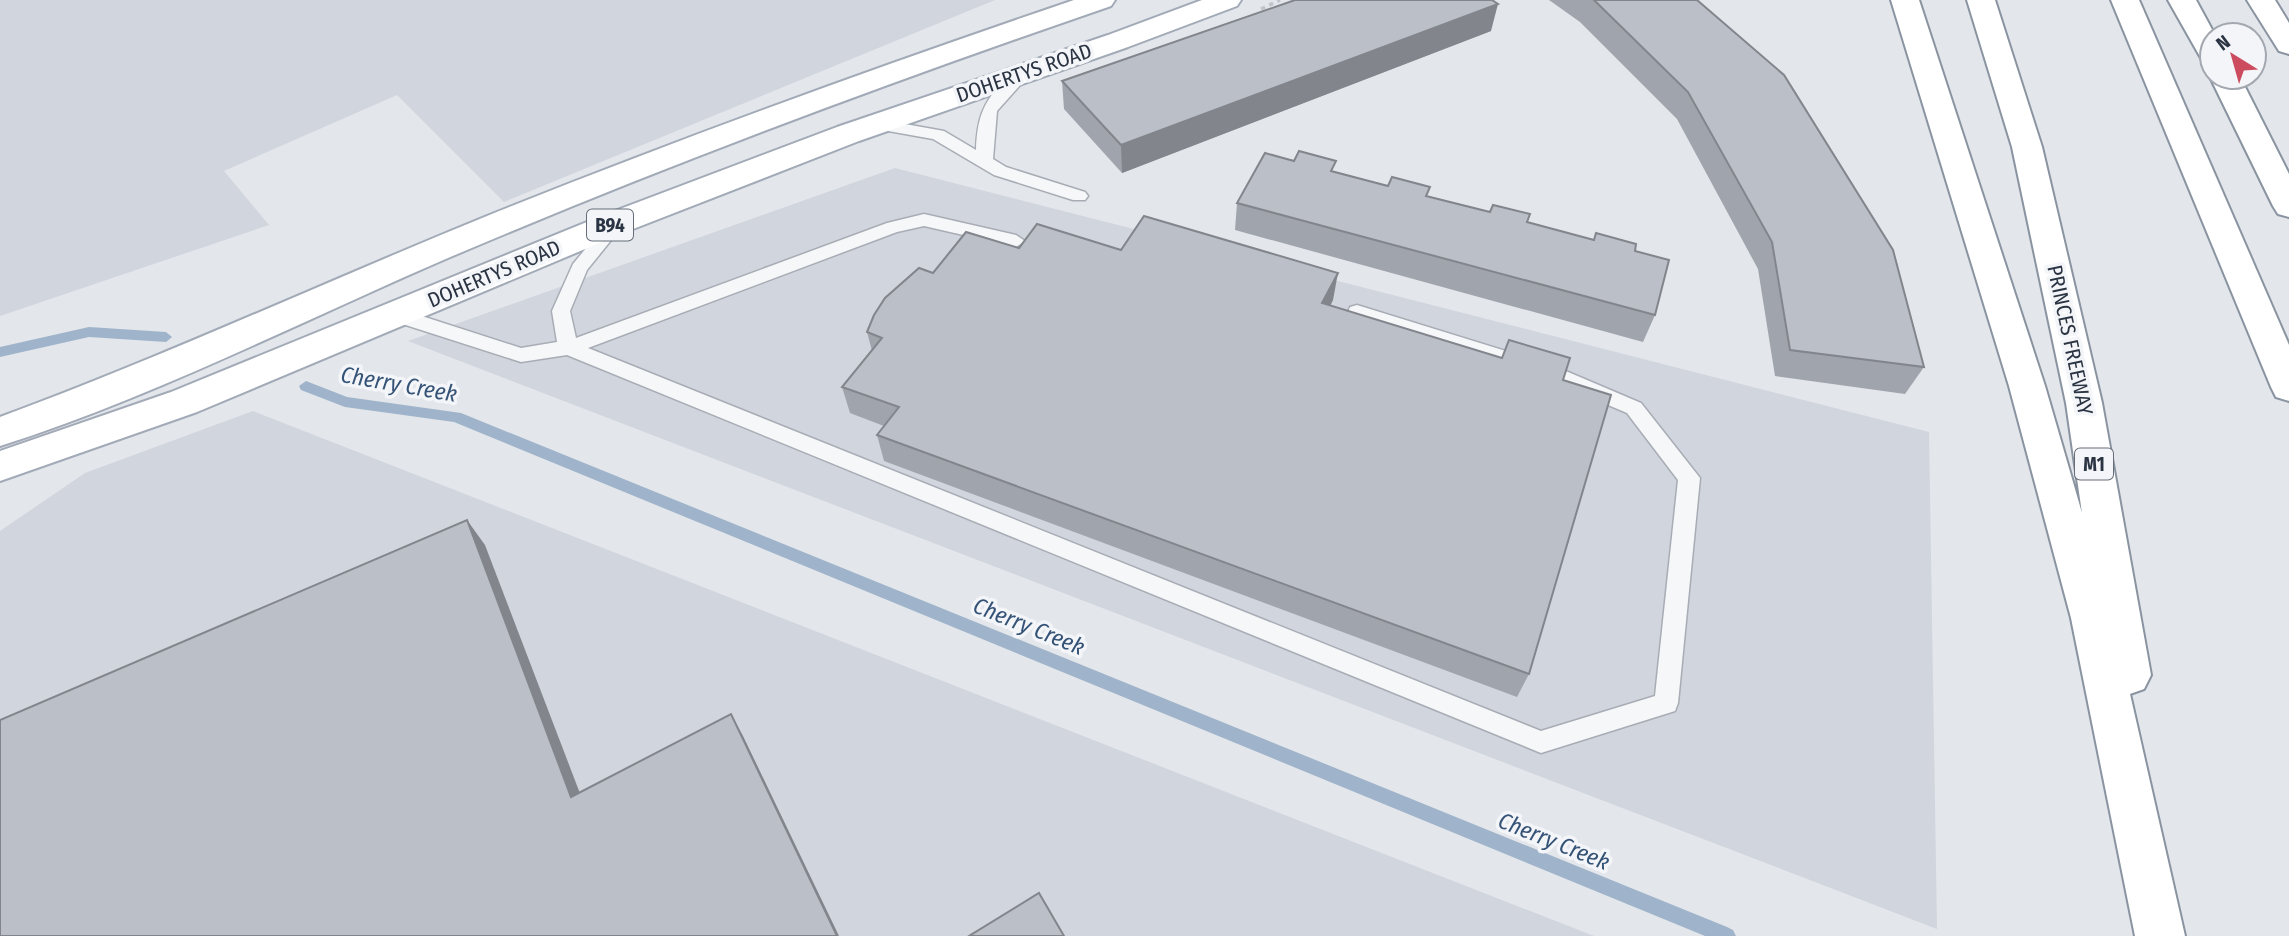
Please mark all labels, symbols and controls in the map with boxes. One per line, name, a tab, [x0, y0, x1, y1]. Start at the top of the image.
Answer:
north arrow	[2198, 21, 2268, 91]
text: N	[2212, 30, 2235, 55]
street label: DOHERTYS ROAD	[953, 38, 1095, 108]
road number: B94	[587, 210, 633, 241]
street label: DOHERTYS ROAD	[424, 234, 564, 314]
street label: PRINCES FREEWAY	[2041, 263, 2099, 418]
water label: Cherry Creek	[339, 360, 459, 408]
road number: M1	[2075, 449, 2113, 480]
water label: Cherry Creek	[969, 591, 1089, 661]
water label: Cherry Creek	[1494, 806, 1614, 876]

